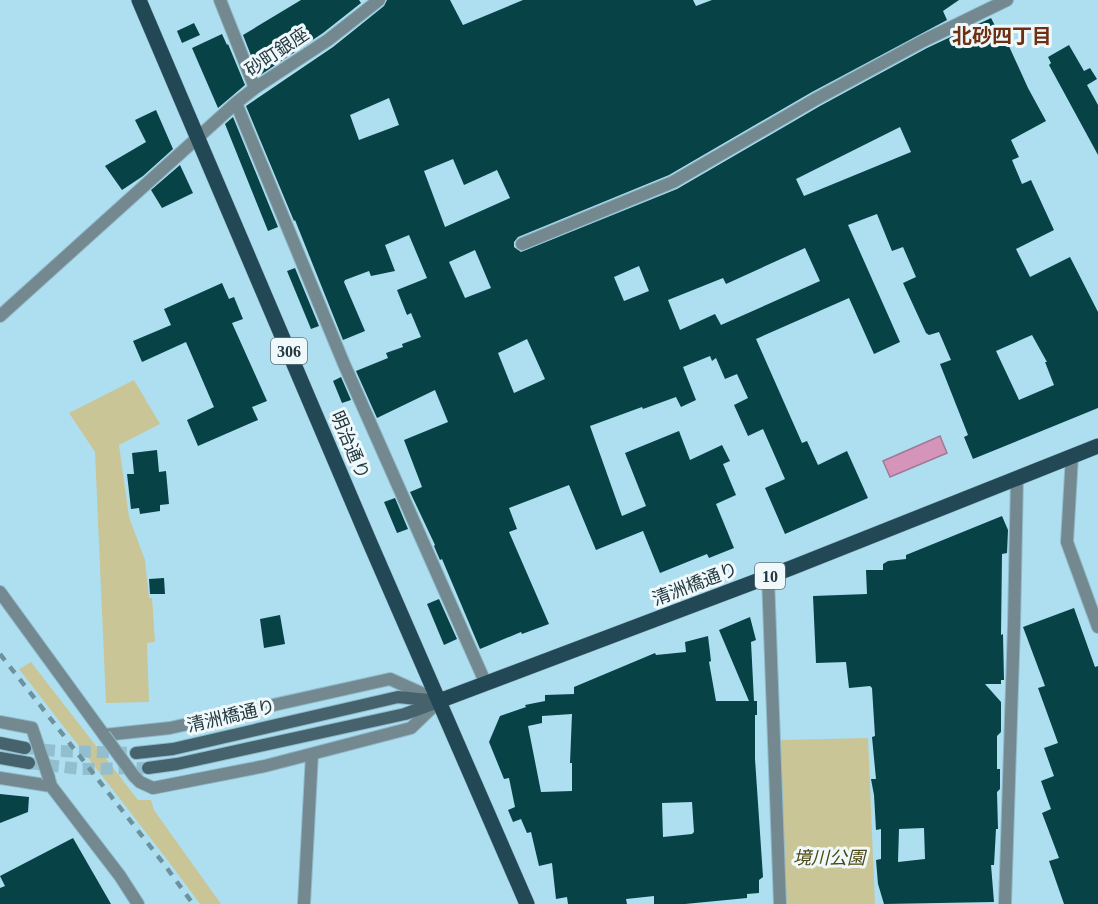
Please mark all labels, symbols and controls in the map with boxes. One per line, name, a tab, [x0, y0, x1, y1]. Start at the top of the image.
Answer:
street label: 砂町銀座	[242, 24, 312, 80]
district label: 北砂四丁目	[952, 25, 1052, 47]
road number: 306	[271, 338, 307, 364]
street label: 明治通り	[327, 408, 373, 482]
street label: 清洲橋通り	[649, 559, 741, 609]
road number: 10	[755, 563, 785, 589]
street label: 清洲橋通り	[185, 696, 277, 736]
park label: 境川公園	[793, 848, 868, 868]

